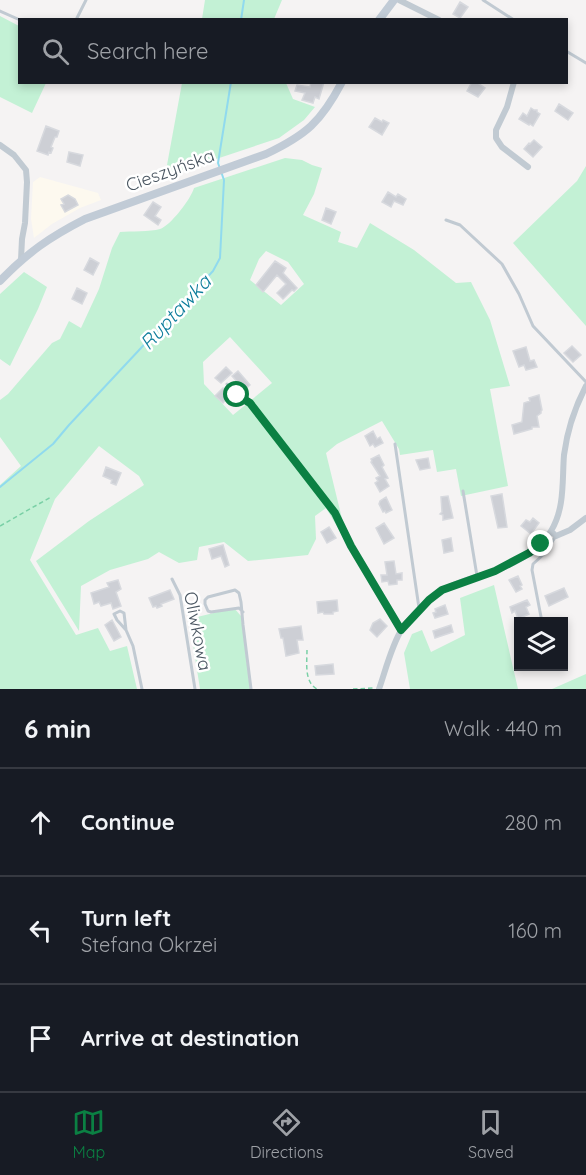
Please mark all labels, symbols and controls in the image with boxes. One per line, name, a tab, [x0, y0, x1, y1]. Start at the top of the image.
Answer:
search box	[18, 18, 568, 84]
icon: search	[39, 35, 72, 68]
text: Search here	[87, 37, 208, 65]
street label: Cieszyńska	[123, 143, 217, 197]
water label: Ruptawka	[134, 268, 217, 355]
route start	[223, 381, 249, 407]
route end	[527, 530, 553, 556]
street label: Oliwkowa	[179, 590, 217, 672]
map controls	[514, 617, 568, 671]
button: layers	[514, 617, 568, 671]
text: 6 min	[24, 712, 91, 745]
text: Walk · 440 m	[444, 716, 562, 741]
icon: ahead	[24, 806, 57, 839]
text: Continue	[81, 808, 175, 836]
text: 280 m	[505, 810, 562, 835]
text: Turn left	[81, 904, 171, 932]
icon: left	[24, 914, 57, 947]
text: 160 m	[508, 918, 562, 943]
text: Stefana Okrzei	[81, 932, 217, 957]
icon: arrive	[24, 1022, 57, 1055]
text: Arrive at destination	[81, 1024, 299, 1052]
tab: Map	[72, 1106, 105, 1162]
tab: Directions	[250, 1106, 323, 1162]
tab: Saved	[468, 1106, 514, 1162]

